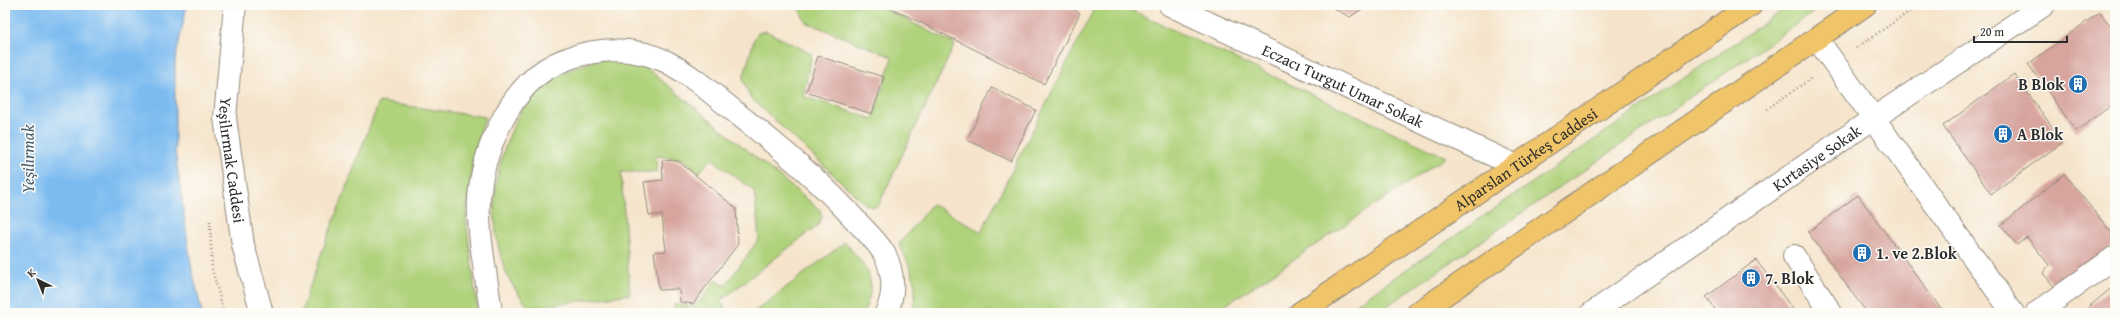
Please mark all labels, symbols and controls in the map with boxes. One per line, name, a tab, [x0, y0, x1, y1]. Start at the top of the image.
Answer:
scale bar	[1974, 18, 2067, 44]
text: 20 m	[1980, 23, 2004, 40]
street label: Eczacı Turgut Umar Sokak	[1258, 38, 1429, 134]
place label: B Blok	[2018, 72, 2065, 96]
building icon: B Blok	[2067, 73, 2089, 95]
street label: Yeşilırmak Caddesi	[213, 96, 252, 225]
street label: Alparslan Türkeş Caddesi	[1449, 101, 1602, 217]
street label: Kırtasiye Sokak	[1767, 118, 1867, 197]
place label: A Blok	[2017, 122, 2064, 146]
building icon: A Blok	[1992, 123, 2014, 145]
water label: Yeşilırmak	[15, 124, 40, 193]
place label: 1. ve 2.Blok	[1876, 241, 1958, 265]
building icon: 1. ve 2.Blok	[1851, 242, 1873, 264]
north arrow	[18, 260, 58, 300]
text: K	[23, 264, 39, 281]
place label: 7. Blok	[1765, 266, 1815, 290]
building icon: 7. Blok	[1740, 267, 1762, 289]

